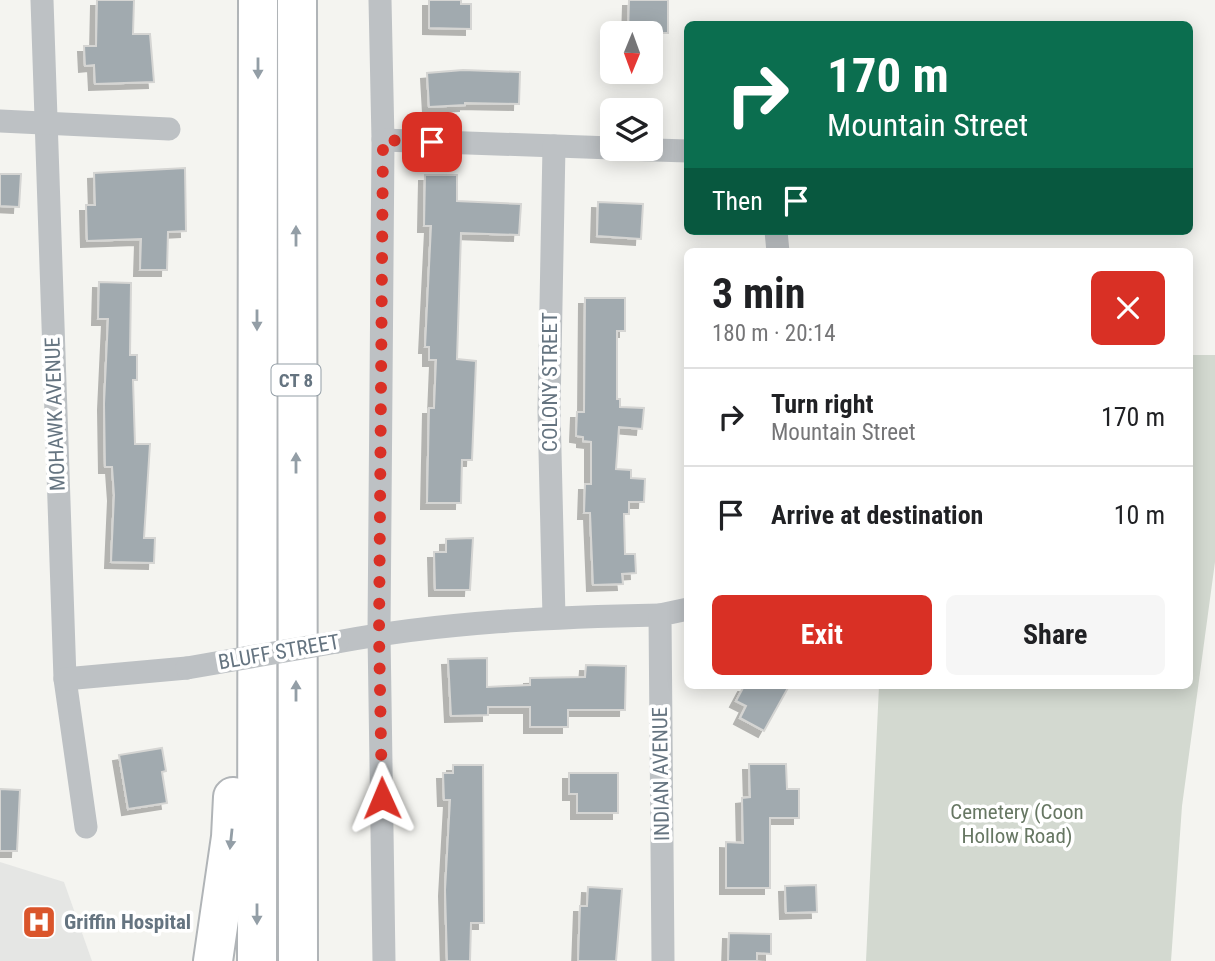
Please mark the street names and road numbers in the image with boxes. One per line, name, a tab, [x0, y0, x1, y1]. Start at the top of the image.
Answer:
street label: COLONY STREET	[538, 312, 562, 452]
street label: MOHAWK AVENUE	[40, 337, 70, 491]
road number: CT 8	[272, 364, 320, 396]
street label: BLUFF STREET	[216, 630, 342, 674]
street label: INDIAN AVENUE	[648, 707, 674, 841]

